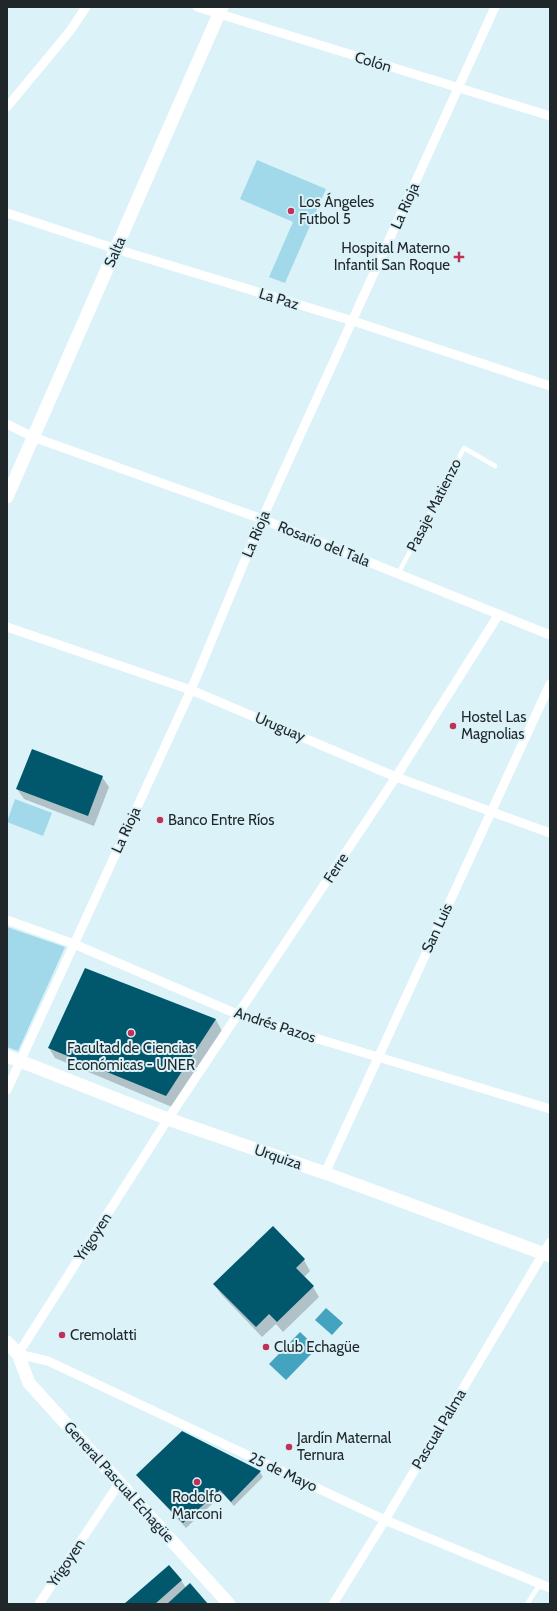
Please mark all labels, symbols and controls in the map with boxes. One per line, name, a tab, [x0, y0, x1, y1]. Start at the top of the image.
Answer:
street label: Colón	[352, 48, 394, 76]
street label: La Rioja	[387, 179, 423, 232]
place label: Los Ángeles Futbol 5	[299, 192, 374, 228]
marker: Los Ángeles Futbol 5	[286, 206, 296, 216]
street label: Salta	[100, 233, 130, 270]
place label: Hospital Materno Infantil San Roque	[334, 239, 450, 274]
marker: Hospital Materno Infantil San Roque	[453, 251, 465, 263]
street label: La Paz	[257, 284, 301, 314]
street label: Pasaje Matienzo	[403, 456, 465, 554]
street label: La Rioja	[238, 507, 274, 560]
street label: Rosario del Tala	[275, 517, 373, 571]
street label: Uruguay	[252, 708, 308, 746]
place label: Hostel Las Magnolias	[461, 708, 526, 743]
marker: Hostel Las Magnolias	[448, 721, 458, 731]
street label: La Rioja	[108, 803, 145, 856]
place label: Banco Entre Ríos	[168, 811, 275, 829]
marker: Banco Entre Ríos	[155, 815, 165, 825]
street label: Ferre	[320, 849, 352, 886]
street label: San Luis	[418, 900, 456, 956]
street label: Andrés Pazos	[232, 1003, 318, 1047]
marker: Facultad de Ciencias Económicas - UNER	[126, 1028, 136, 1038]
place label: Facultad de Ciencias Económicas - UNER	[67, 1039, 195, 1074]
street label: Urquiza	[252, 1141, 305, 1174]
street label: Yrigoyen	[70, 1209, 115, 1266]
place label: Cremolatti	[70, 1326, 137, 1344]
marker: Cremolatti	[57, 1330, 67, 1340]
place label: Club Echagüe	[274, 1338, 360, 1356]
marker: Club Echagüe	[261, 1342, 271, 1352]
street label: Pascual Palma	[408, 1385, 470, 1472]
street label: General Pascual Echagüe	[60, 1418, 178, 1546]
place label: Jardín Maternal Ternura	[296, 1429, 392, 1464]
marker: Jardín Maternal Ternura	[284, 1442, 294, 1452]
street label: 25 de Mayo	[246, 1448, 320, 1496]
marker: Rodolfo Marconi	[192, 1477, 202, 1487]
place label: Rodolfo Marconi	[172, 1488, 222, 1523]
street label: Yrigoyen	[43, 1535, 89, 1591]

